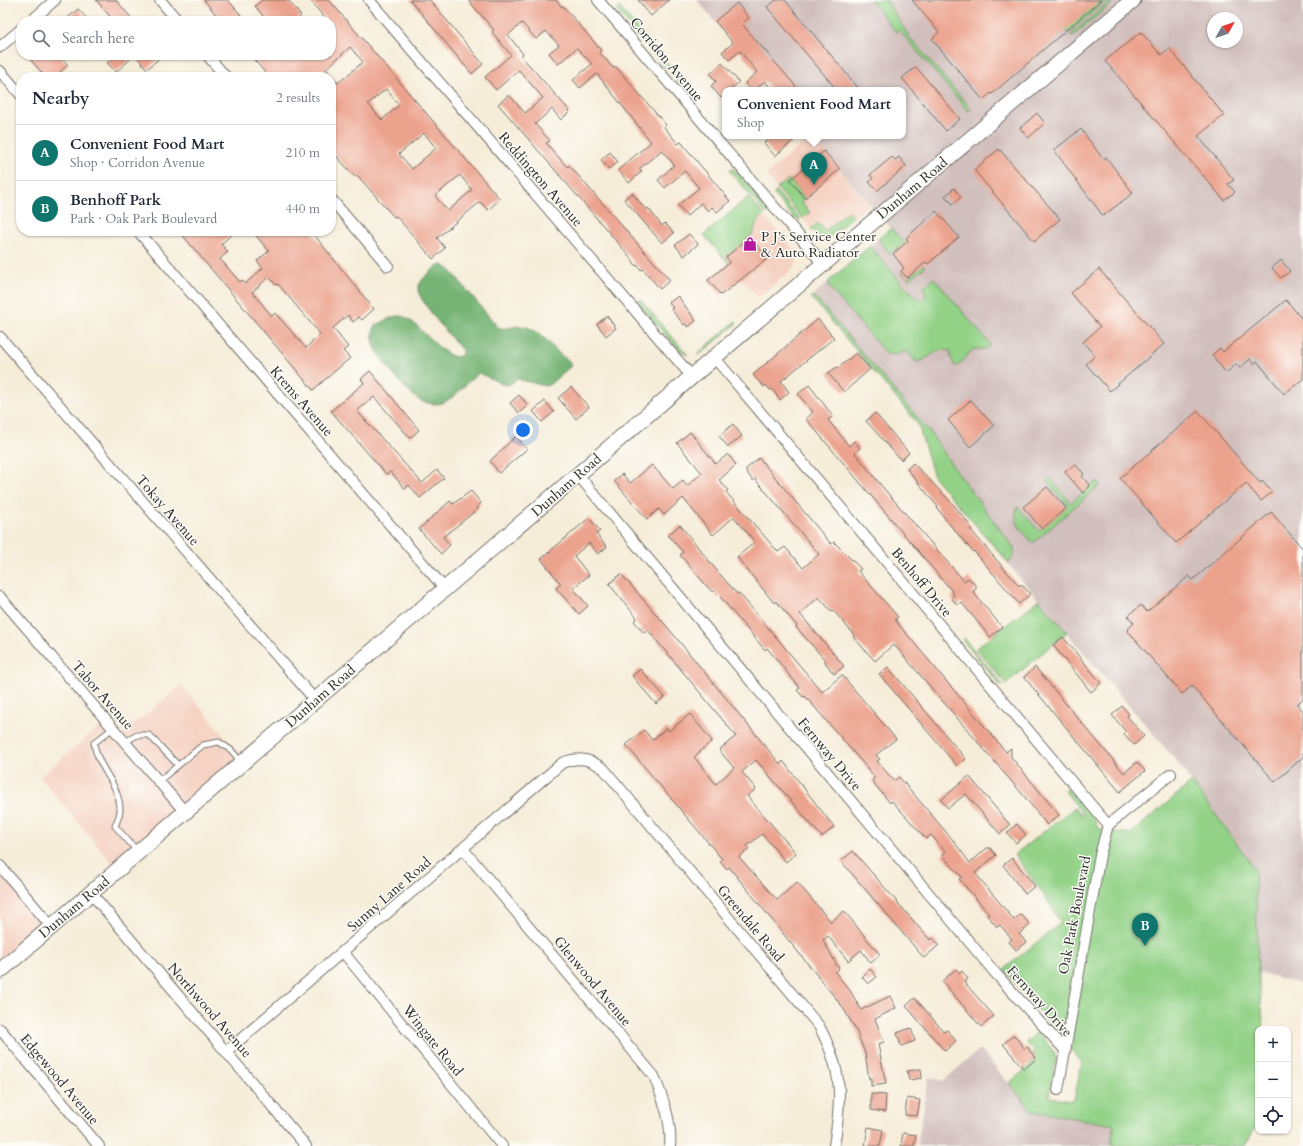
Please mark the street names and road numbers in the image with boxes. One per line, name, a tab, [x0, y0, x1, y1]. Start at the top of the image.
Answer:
street label: Corridon Avenue	[626, 13, 708, 105]
street label: Reddington Avenue	[494, 128, 587, 231]
street label: Dunham Road	[873, 153, 952, 224]
street label: Krems Avenue	[266, 362, 338, 441]
street label: Dunham Road	[527, 449, 606, 521]
street label: Tokay Avenue	[132, 471, 204, 550]
street label: Benhoff Drive	[887, 544, 956, 621]
street label: Tabor Avenue	[67, 657, 138, 734]
street label: Dunham Road	[281, 660, 360, 732]
street label: Fernway Drive	[794, 714, 866, 795]
street label: Sunny Lane Road	[343, 852, 436, 936]
street label: Oak Park Boulevard	[1054, 854, 1095, 976]
street label: Dunham Road	[35, 872, 114, 943]
street label: Greendale Road	[713, 881, 789, 966]
street label: Glenwood Avenue	[549, 932, 636, 1030]
street label: Northwood Avenue	[163, 959, 256, 1062]
street label: Fernway Drive	[1003, 962, 1077, 1041]
street label: Wingate Road	[397, 1000, 468, 1080]
street label: Edgewood Avenue	[16, 1030, 103, 1129]

